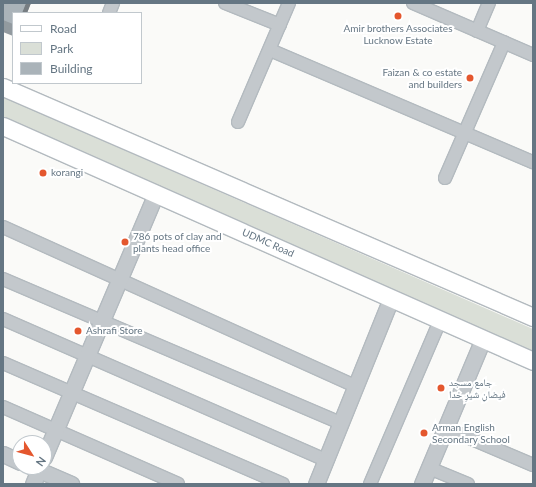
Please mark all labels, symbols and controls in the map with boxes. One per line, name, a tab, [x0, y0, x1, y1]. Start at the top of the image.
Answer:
marker: Amir brothers Associates Lucknow Estate	[393, 11, 403, 21]
legend	[12, 12, 142, 84]
text: Road	[50, 21, 77, 36]
place label: Amir brothers Associates Lucknow Estate	[343, 22, 453, 46]
text: Park	[50, 41, 73, 56]
text: Building	[50, 61, 93, 76]
place label: Faizan & co estate and builders	[383, 66, 462, 90]
marker: Faizan & co estate and builders	[465, 73, 475, 83]
place label: korangi	[51, 167, 83, 179]
marker: korangi	[38, 168, 48, 178]
street label: UDMC Road	[240, 226, 296, 260]
place label: 786 pots of clay and plants head office	[133, 230, 222, 254]
marker: 786 pots of clay and plants head office	[120, 237, 130, 247]
place label: Ashrafi Store	[86, 325, 143, 337]
marker: Ashrafi Store	[73, 326, 83, 336]
place label: جامع مسجد فیضانِ شیرِ خدا	[449, 376, 506, 400]
marker: جامع مسجد فیضانِ شیرِ خدا	[436, 383, 446, 393]
place label: Arman English Secondary School	[432, 421, 510, 444]
marker: Arman English Secondary School	[419, 428, 429, 438]
north arrow	[12, 435, 52, 475]
text: N	[34, 455, 49, 469]

